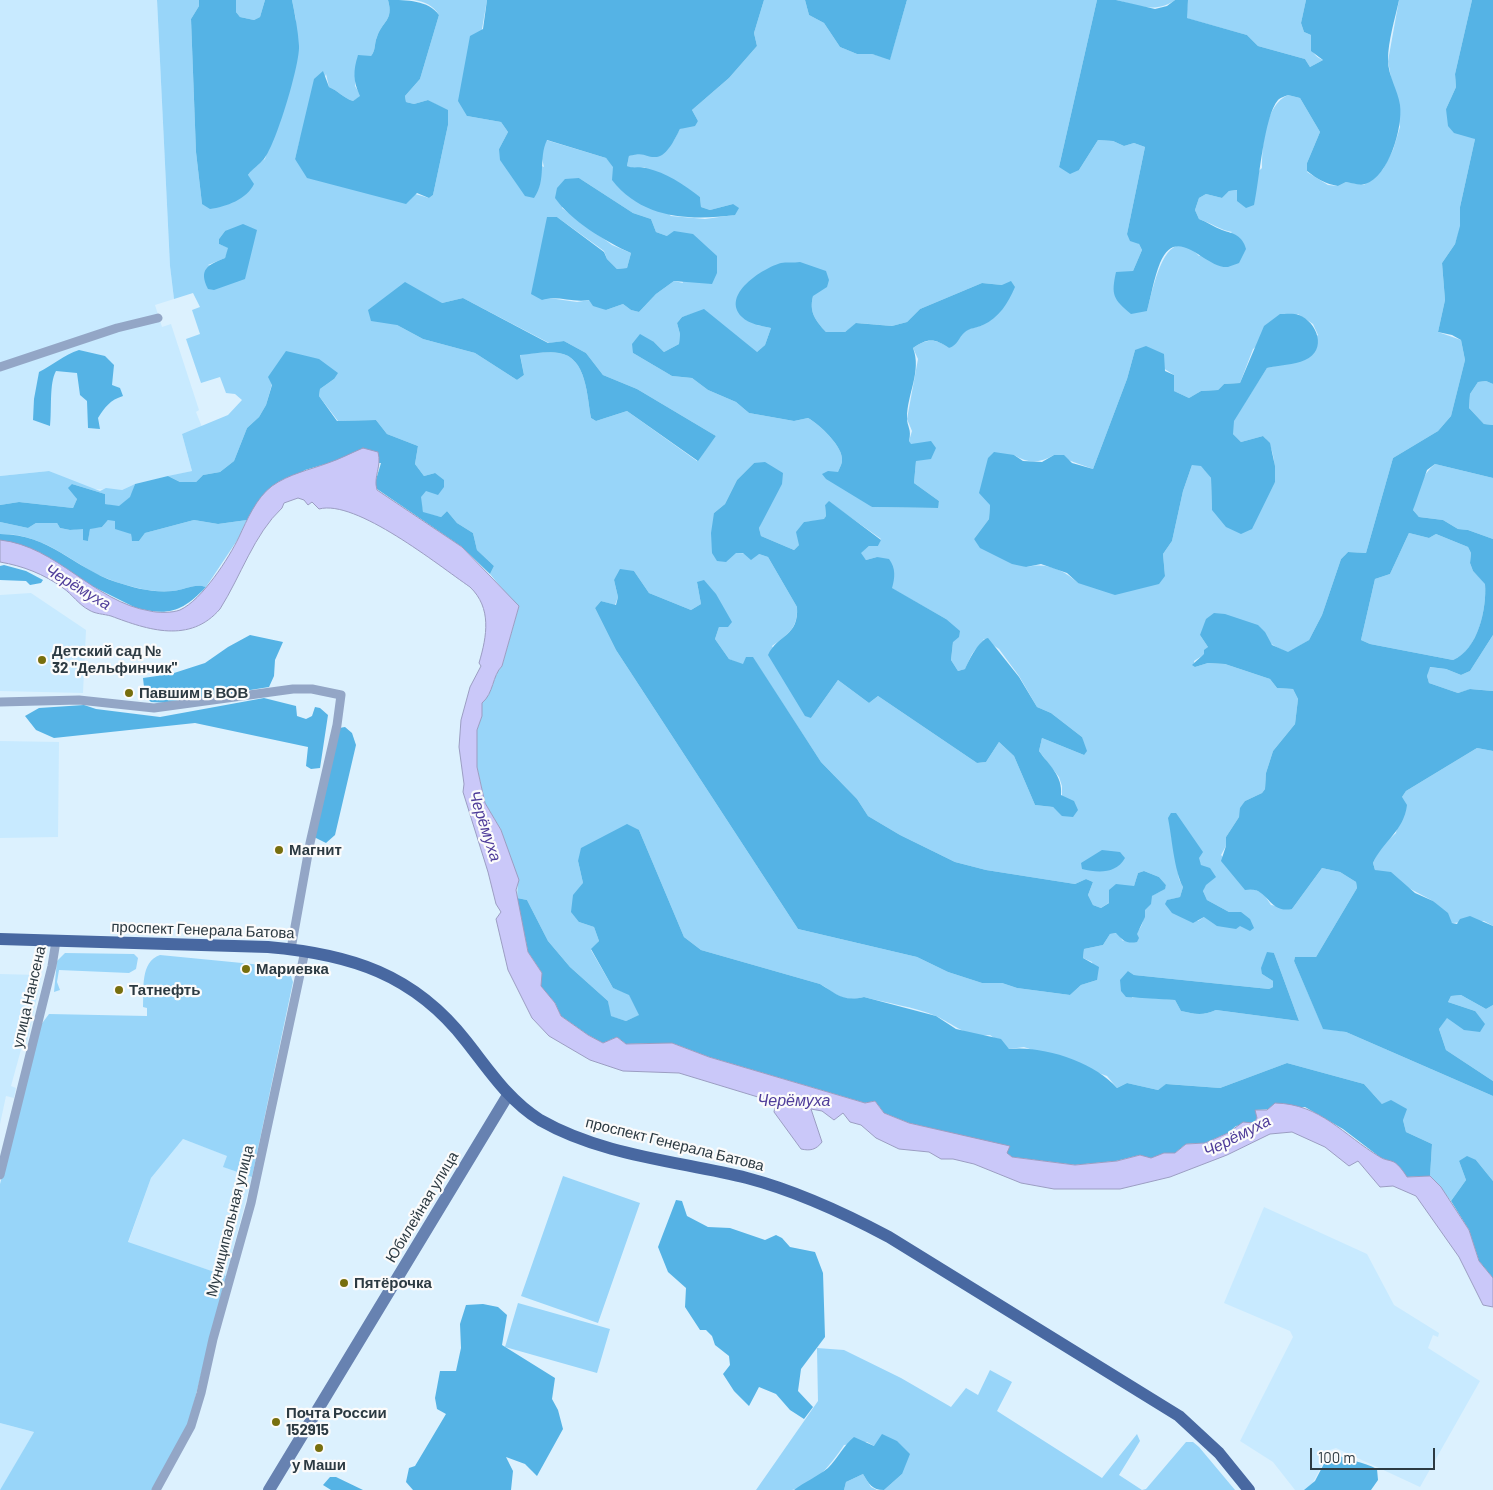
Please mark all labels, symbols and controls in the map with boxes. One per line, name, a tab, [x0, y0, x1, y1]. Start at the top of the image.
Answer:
water label: Черёмуха	[42, 560, 114, 614]
place label: Детский сад № 32 "Дельфинчик"	[52, 642, 177, 677]
marker: Детский сад № 32 "Дельфинчик"	[36, 654, 48, 666]
place label: Павшим в ВОВ	[139, 684, 248, 702]
marker: Павшим в ВОВ	[123, 687, 135, 699]
water label: Черёмуха	[465, 788, 505, 864]
place label: Магнит	[289, 841, 342, 859]
marker: Магнит	[273, 844, 285, 856]
street label: проспект Генерала Батова	[111, 918, 295, 942]
street label: улица Нансена	[9, 944, 49, 1050]
place label: Мариевка	[256, 960, 329, 978]
marker: Мариевка	[240, 963, 252, 975]
place label: Татнефть	[129, 981, 200, 999]
marker: Татнефть	[113, 984, 125, 996]
water label: Черёмуха	[758, 1091, 830, 1111]
water label: Черёмуха	[1200, 1111, 1274, 1161]
street label: проспект Генерала Батова	[584, 1113, 766, 1175]
street label: Муниципальная улица	[202, 1143, 258, 1299]
street label: Юбилейная улица	[382, 1148, 462, 1266]
place label: Пятёрочка	[354, 1274, 432, 1292]
marker: Пятёрочка	[338, 1277, 350, 1289]
place label: Почта России 152915	[286, 1404, 387, 1439]
marker: Почта России 152915	[270, 1416, 282, 1428]
scale bar	[1313, 1438, 1438, 1470]
marker: у Маши	[313, 1442, 325, 1454]
text: 100 m	[1318, 1448, 1356, 1466]
place label: у Маши	[292, 1456, 346, 1474]

